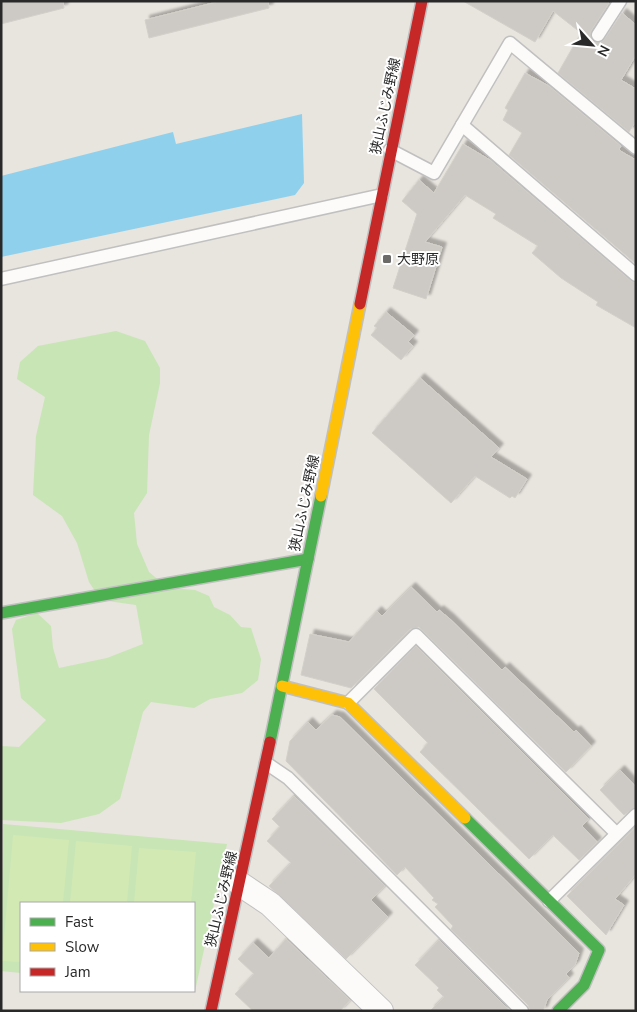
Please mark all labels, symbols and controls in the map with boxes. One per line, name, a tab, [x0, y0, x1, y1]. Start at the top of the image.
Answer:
north arrow	[567, 20, 617, 70]
text: N	[592, 42, 614, 60]
street label: 狭山ふじみ野線	[366, 56, 405, 156]
place label: 大野原	[397, 250, 439, 269]
marker: 大野原	[381, 253, 393, 265]
street label: 狭山ふじみ野線	[285, 453, 324, 553]
street label: 狭山ふじみ野線	[201, 849, 242, 949]
legend	[20, 902, 195, 992]
text: Fast	[65, 912, 94, 932]
text: Slow	[65, 937, 100, 957]
text: Jam	[64, 962, 91, 982]

